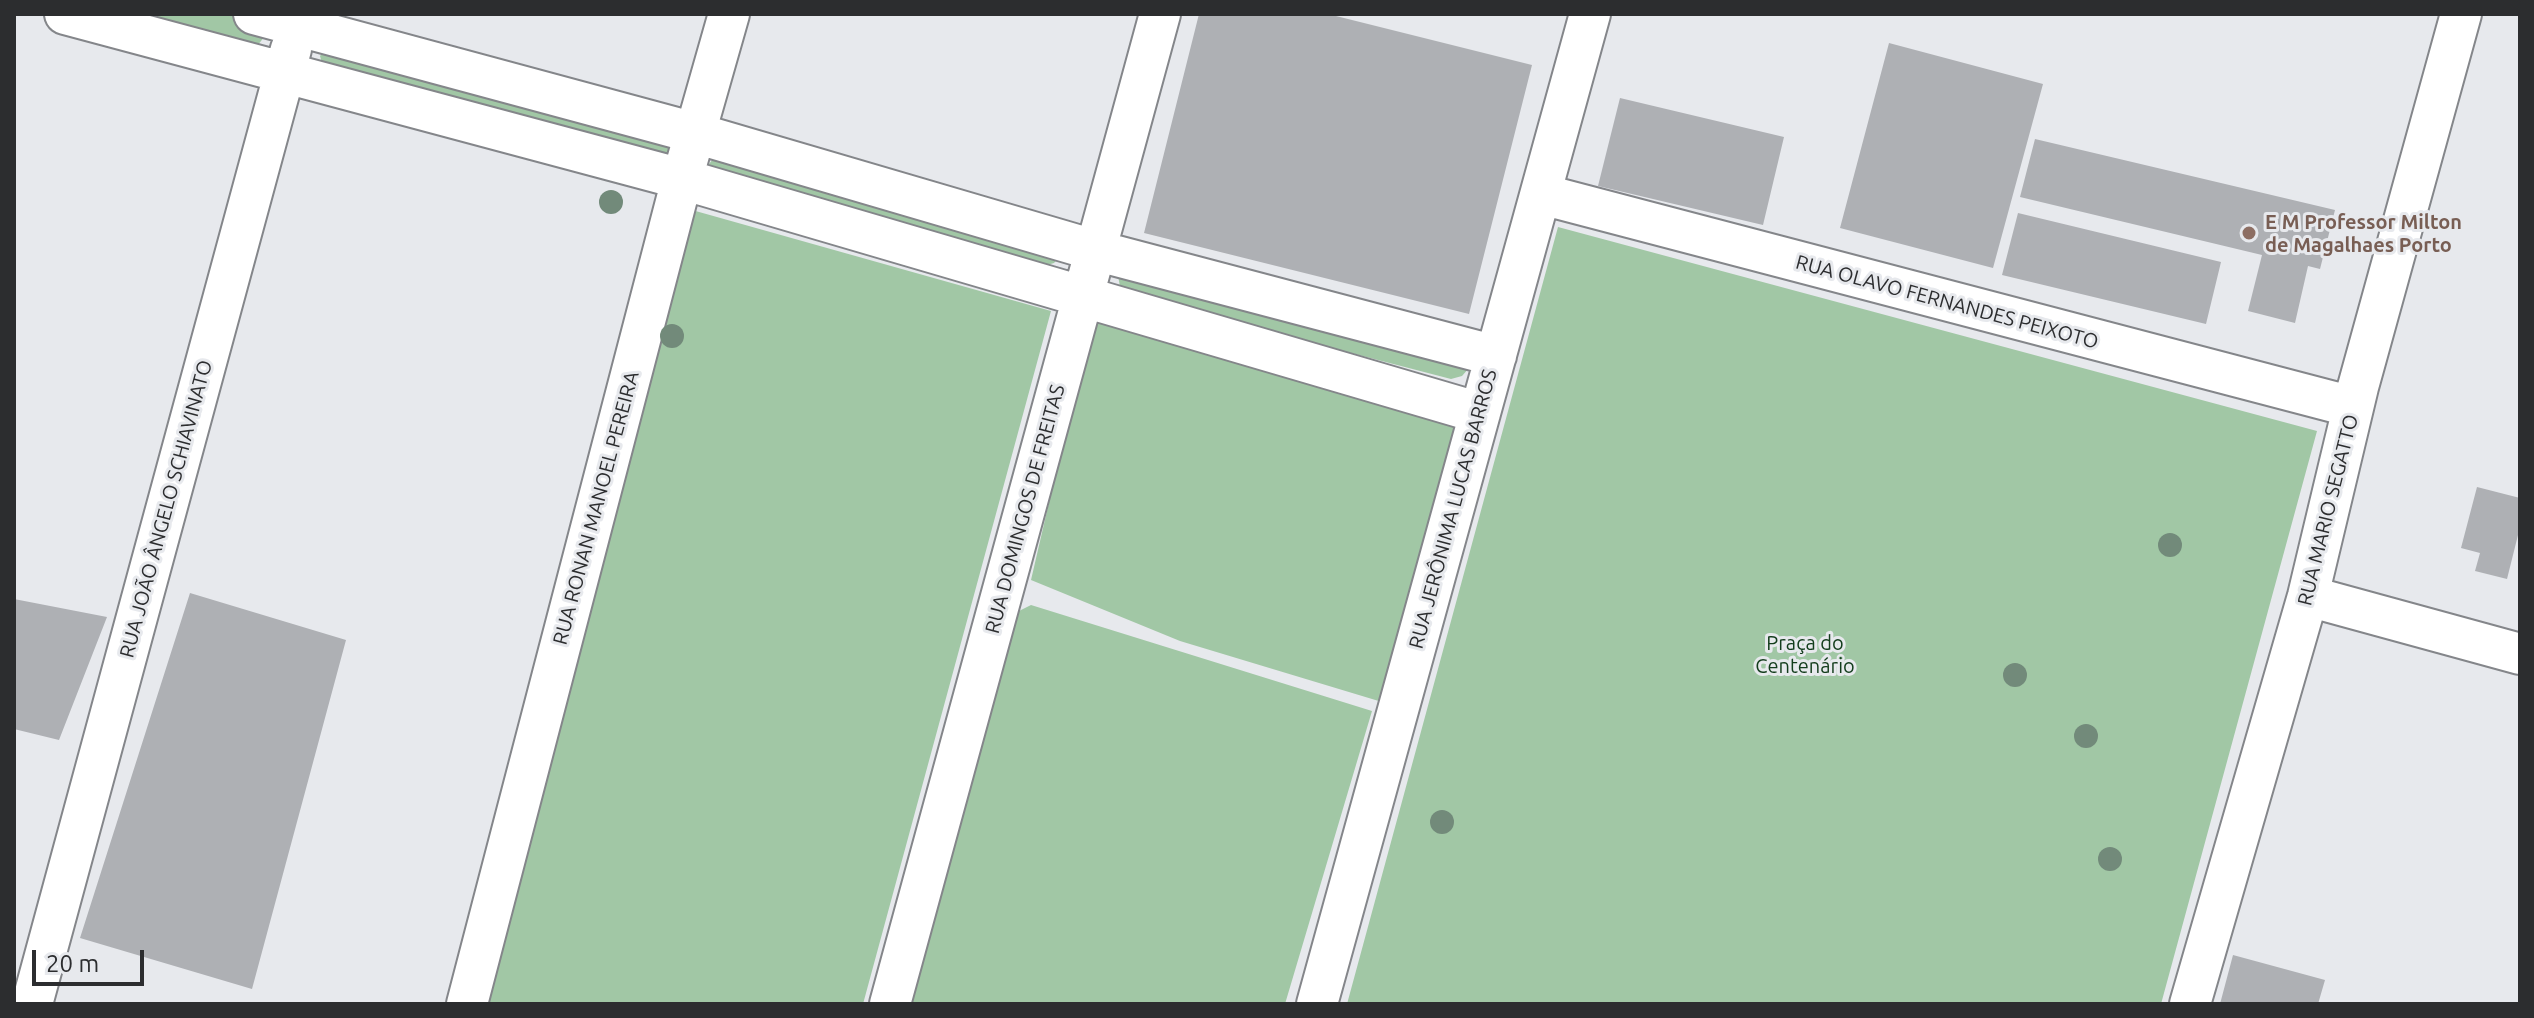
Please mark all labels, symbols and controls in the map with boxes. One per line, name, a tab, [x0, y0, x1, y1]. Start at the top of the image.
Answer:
place label: E M Professor Milton de Magalhaes Porto	[2265, 210, 2462, 257]
marker: E M Professor Milton de Magalhaes Porto	[2240, 224, 2258, 242]
street label: RUA OLAVO FERNANDES PEIXOTO	[1793, 250, 2101, 354]
street label: RUA JOÃO ÂNGELO SCHIAVINATO	[115, 358, 217, 660]
street label: RUA JERÔNIMA LUCAS BARROS	[1404, 367, 1502, 651]
street label: RUA RONAN MANOEL PEREIRA	[548, 369, 644, 647]
street label: RUA DOMINGOS DE FREITAS	[980, 382, 1070, 636]
street label: RUA MARIO SEGATTO	[2293, 412, 2363, 608]
park label: Praça do Centenário	[1755, 631, 1855, 678]
scale bar	[36, 934, 148, 984]
text: 20 m	[46, 950, 99, 977]

